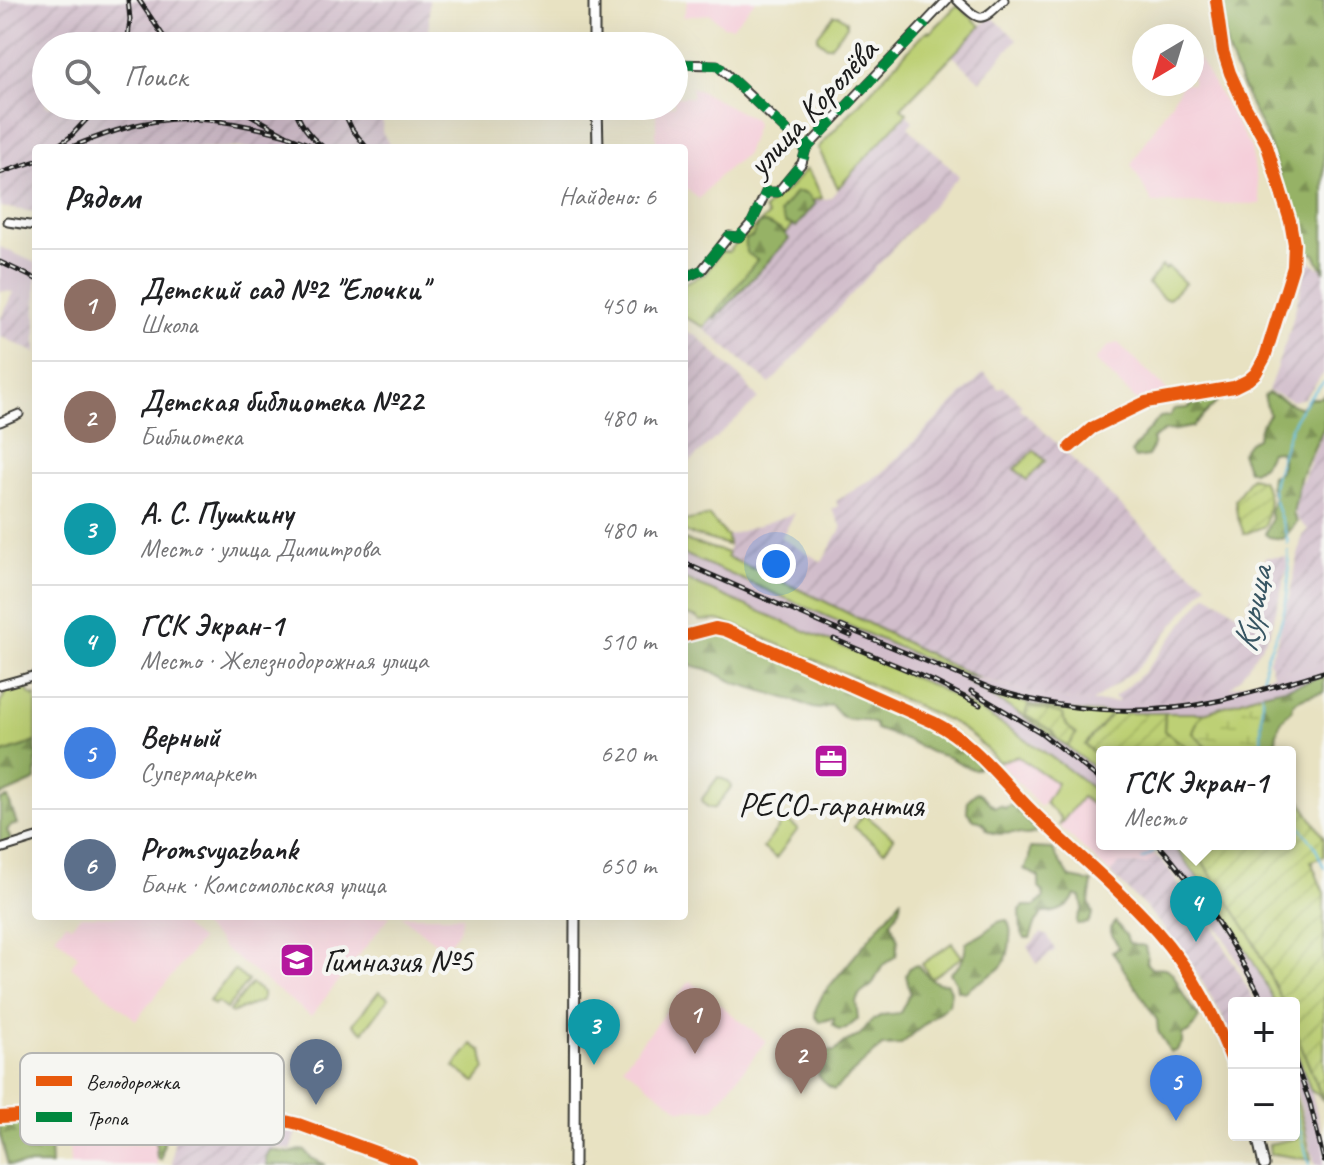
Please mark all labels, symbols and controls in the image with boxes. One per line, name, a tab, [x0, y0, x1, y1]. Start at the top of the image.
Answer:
north arrow	[1132, 24, 1204, 96]
street label: улица Королёва	[736, 27, 888, 186]
search box	[32, 32, 688, 120]
icon: search	[60, 54, 104, 98]
text: Поиск	[124, 57, 187, 95]
text: Рядом	[64, 175, 140, 218]
text: Найдено: 6	[559, 180, 656, 213]
text: Детский сад №2 "Елочки"	[140, 270, 428, 308]
text: 1	[84, 289, 96, 322]
text: 450 m	[600, 289, 656, 322]
text: Школа	[140, 308, 197, 341]
text: Детская библиотека №22	[140, 382, 423, 420]
text: 2	[84, 401, 96, 434]
text: 480 m	[600, 401, 656, 434]
text: Библиотека	[140, 420, 242, 453]
text: А. С. Пушкину	[140, 494, 293, 532]
text: 3	[84, 513, 96, 546]
text: 480 m	[600, 513, 656, 546]
text: Место · улица Димитрова	[140, 532, 380, 565]
your location	[756, 544, 796, 584]
water label: Курица	[1221, 558, 1284, 655]
text: ГСК Экран-1	[140, 606, 284, 644]
text: 4	[84, 625, 96, 658]
text: 510 m	[600, 625, 656, 658]
text: Место · Железнодорожная улица	[140, 644, 428, 677]
text: Верный	[140, 718, 220, 756]
text: 5	[84, 737, 96, 770]
text: 620 m	[600, 737, 656, 770]
office icon: РЕСО-гарантия	[812, 742, 850, 780]
popup	[1096, 746, 1296, 850]
text: Супермаркет	[140, 756, 256, 789]
text: ГСК Экран-1	[1124, 763, 1268, 801]
place label: РЕСО-гарантия	[738, 783, 925, 826]
text: Место	[1124, 801, 1186, 834]
text: Promsvyazbank	[140, 830, 297, 868]
text: 6	[84, 849, 96, 882]
text: 650 m	[600, 849, 656, 882]
text: Банк · Комсомольская улица	[140, 868, 385, 901]
pin: 4	[1170, 876, 1222, 942]
place label: Гимназия №5	[323, 939, 475, 982]
school or university icon: Гимназия №5	[278, 941, 316, 979]
pin: 1	[669, 988, 721, 1054]
map controls	[1228, 997, 1300, 1141]
button: +	[1228, 997, 1300, 1069]
pin: 3	[568, 999, 620, 1065]
pin: 2	[775, 1028, 827, 1094]
pin: 6	[290, 1039, 342, 1105]
legend	[20, 1053, 284, 1145]
pin: 5	[1150, 1055, 1202, 1121]
text: Велодорожка	[86, 1068, 180, 1096]
button: −	[1228, 1069, 1300, 1141]
text: Тропа	[86, 1104, 129, 1132]

